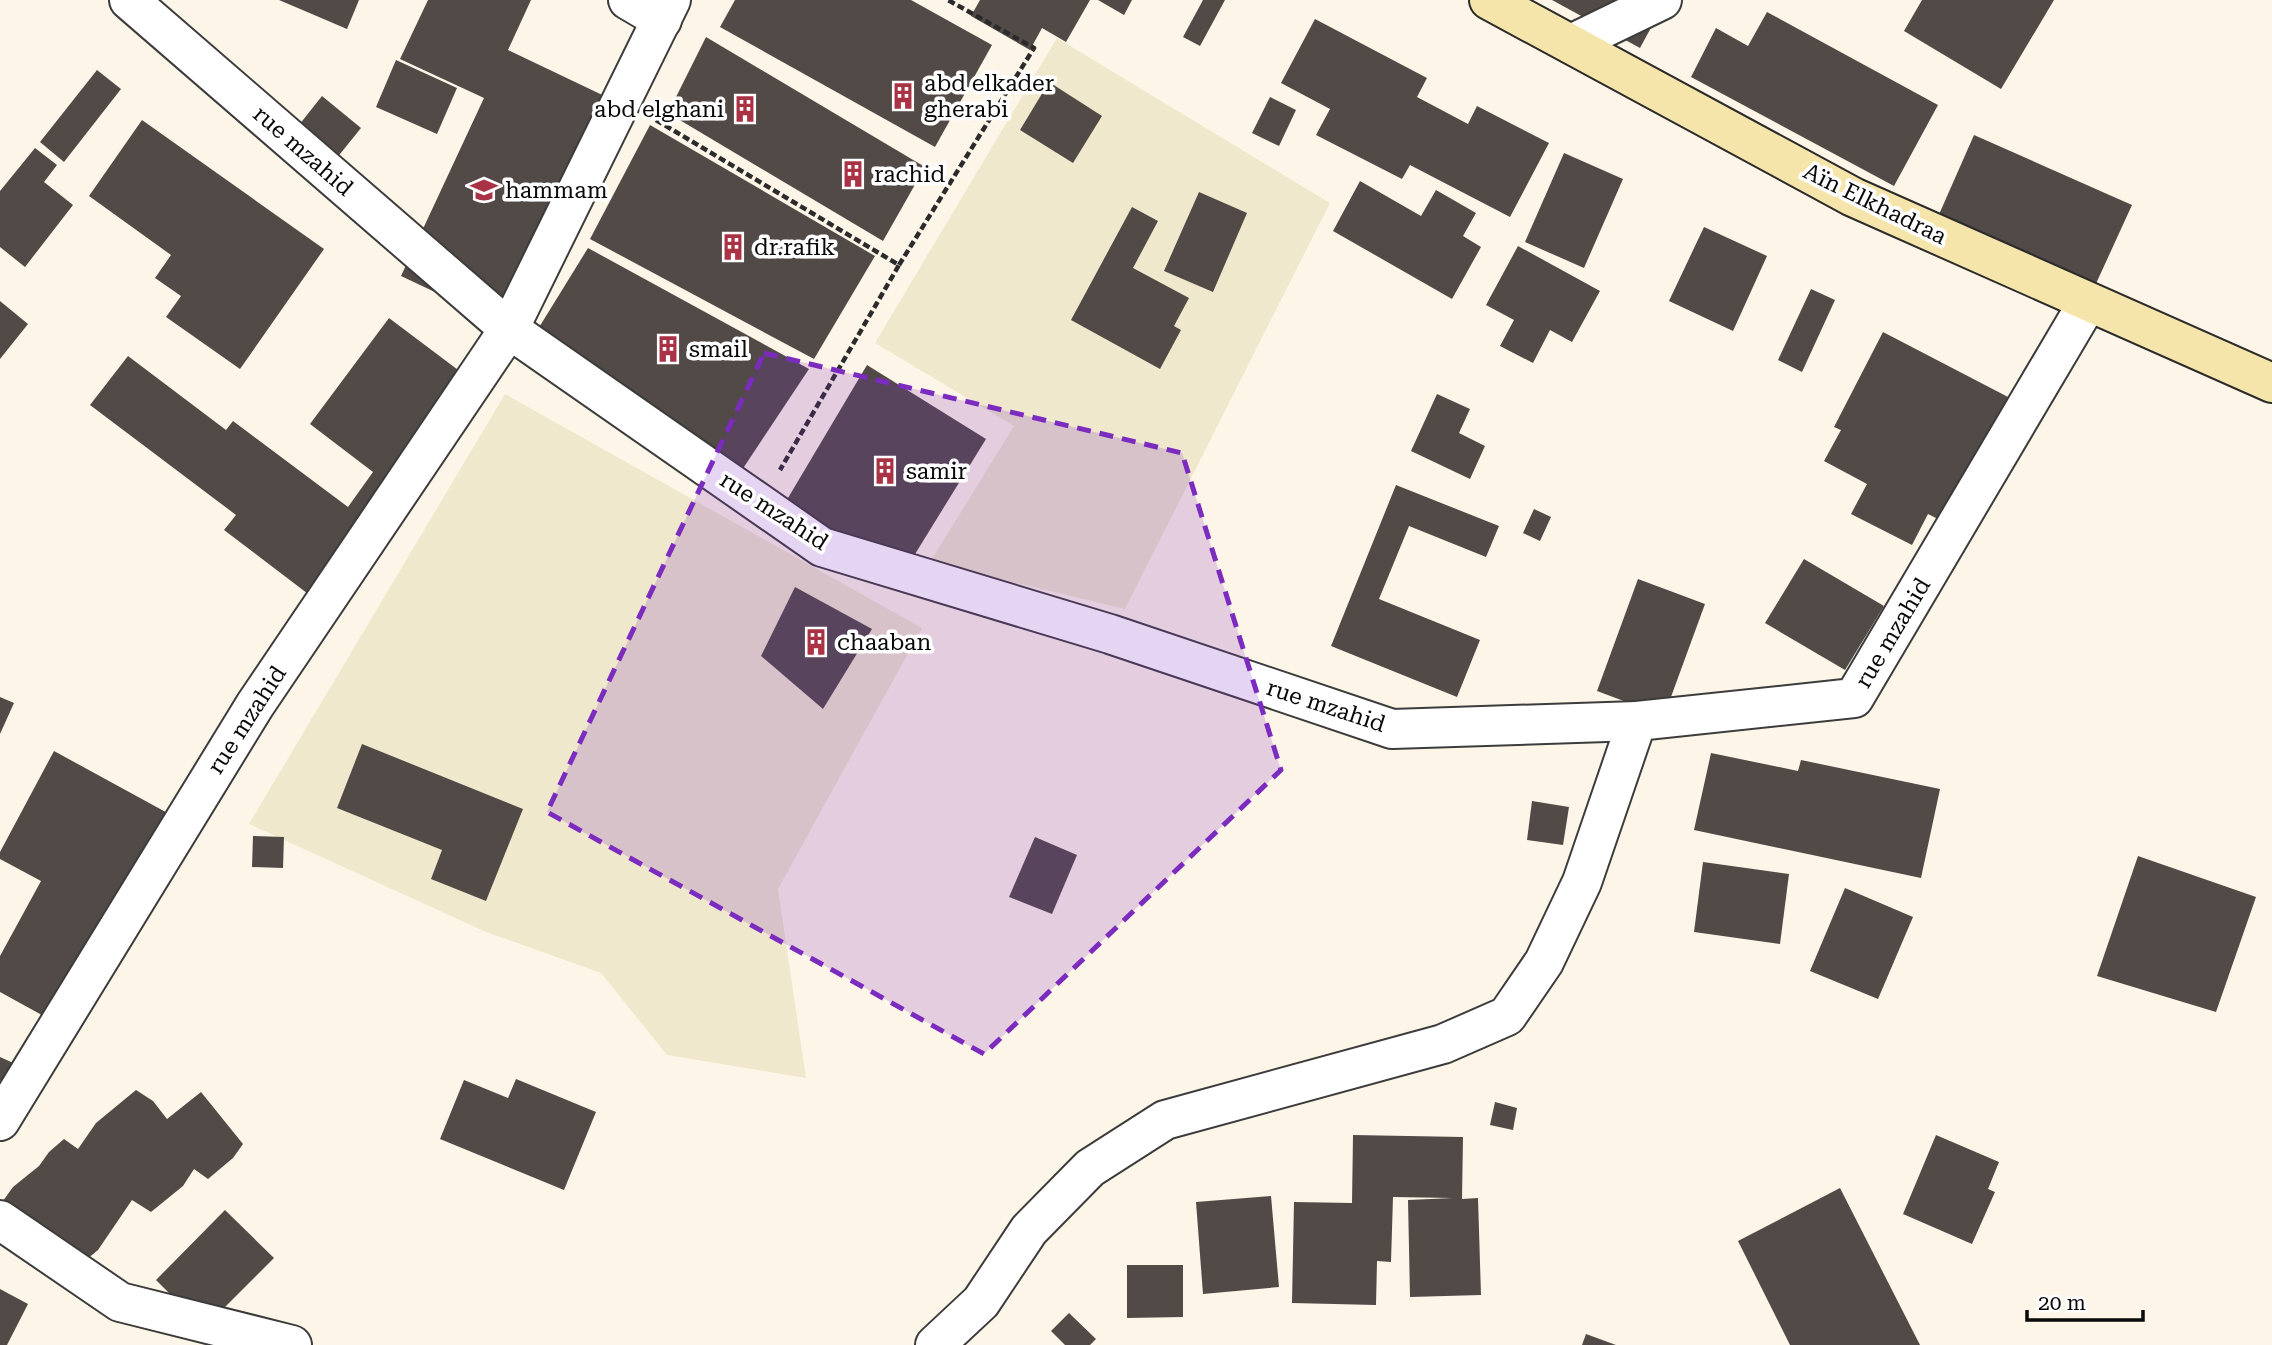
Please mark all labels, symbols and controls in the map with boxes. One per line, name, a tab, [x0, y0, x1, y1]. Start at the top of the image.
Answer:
place label: abd elkader gherabi	[924, 70, 1054, 123]
building icon: abd elkader gherabi	[888, 81, 918, 111]
building icon: abd elghani	[730, 94, 760, 124]
place label: abd elghani	[594, 96, 724, 123]
street label: rue mzahid	[248, 100, 359, 202]
street label: Aïn Elkhadraa	[1799, 158, 1951, 250]
building icon: rachid	[838, 159, 868, 189]
place label: rachid	[874, 161, 946, 188]
school or university icon: hammam	[469, 175, 499, 205]
place label: hammam	[505, 177, 608, 204]
building icon: dr.rafik	[718, 232, 748, 262]
place label: dr.rafik	[754, 234, 835, 261]
building icon: smail	[653, 334, 683, 364]
place label: smail	[689, 336, 748, 363]
building icon: samir	[870, 456, 900, 486]
place label: samir	[906, 458, 967, 485]
street label: rue mzahid	[715, 466, 833, 556]
street label: rue mzahid	[1850, 573, 1936, 693]
building icon: chaaban	[801, 627, 831, 657]
place label: chaaban	[837, 629, 931, 656]
street label: rue mzahid	[202, 661, 292, 779]
street label: rue mzahid	[1263, 674, 1389, 738]
scale bar	[2027, 1278, 2142, 1322]
text: 20 m	[2038, 1291, 2086, 1315]

